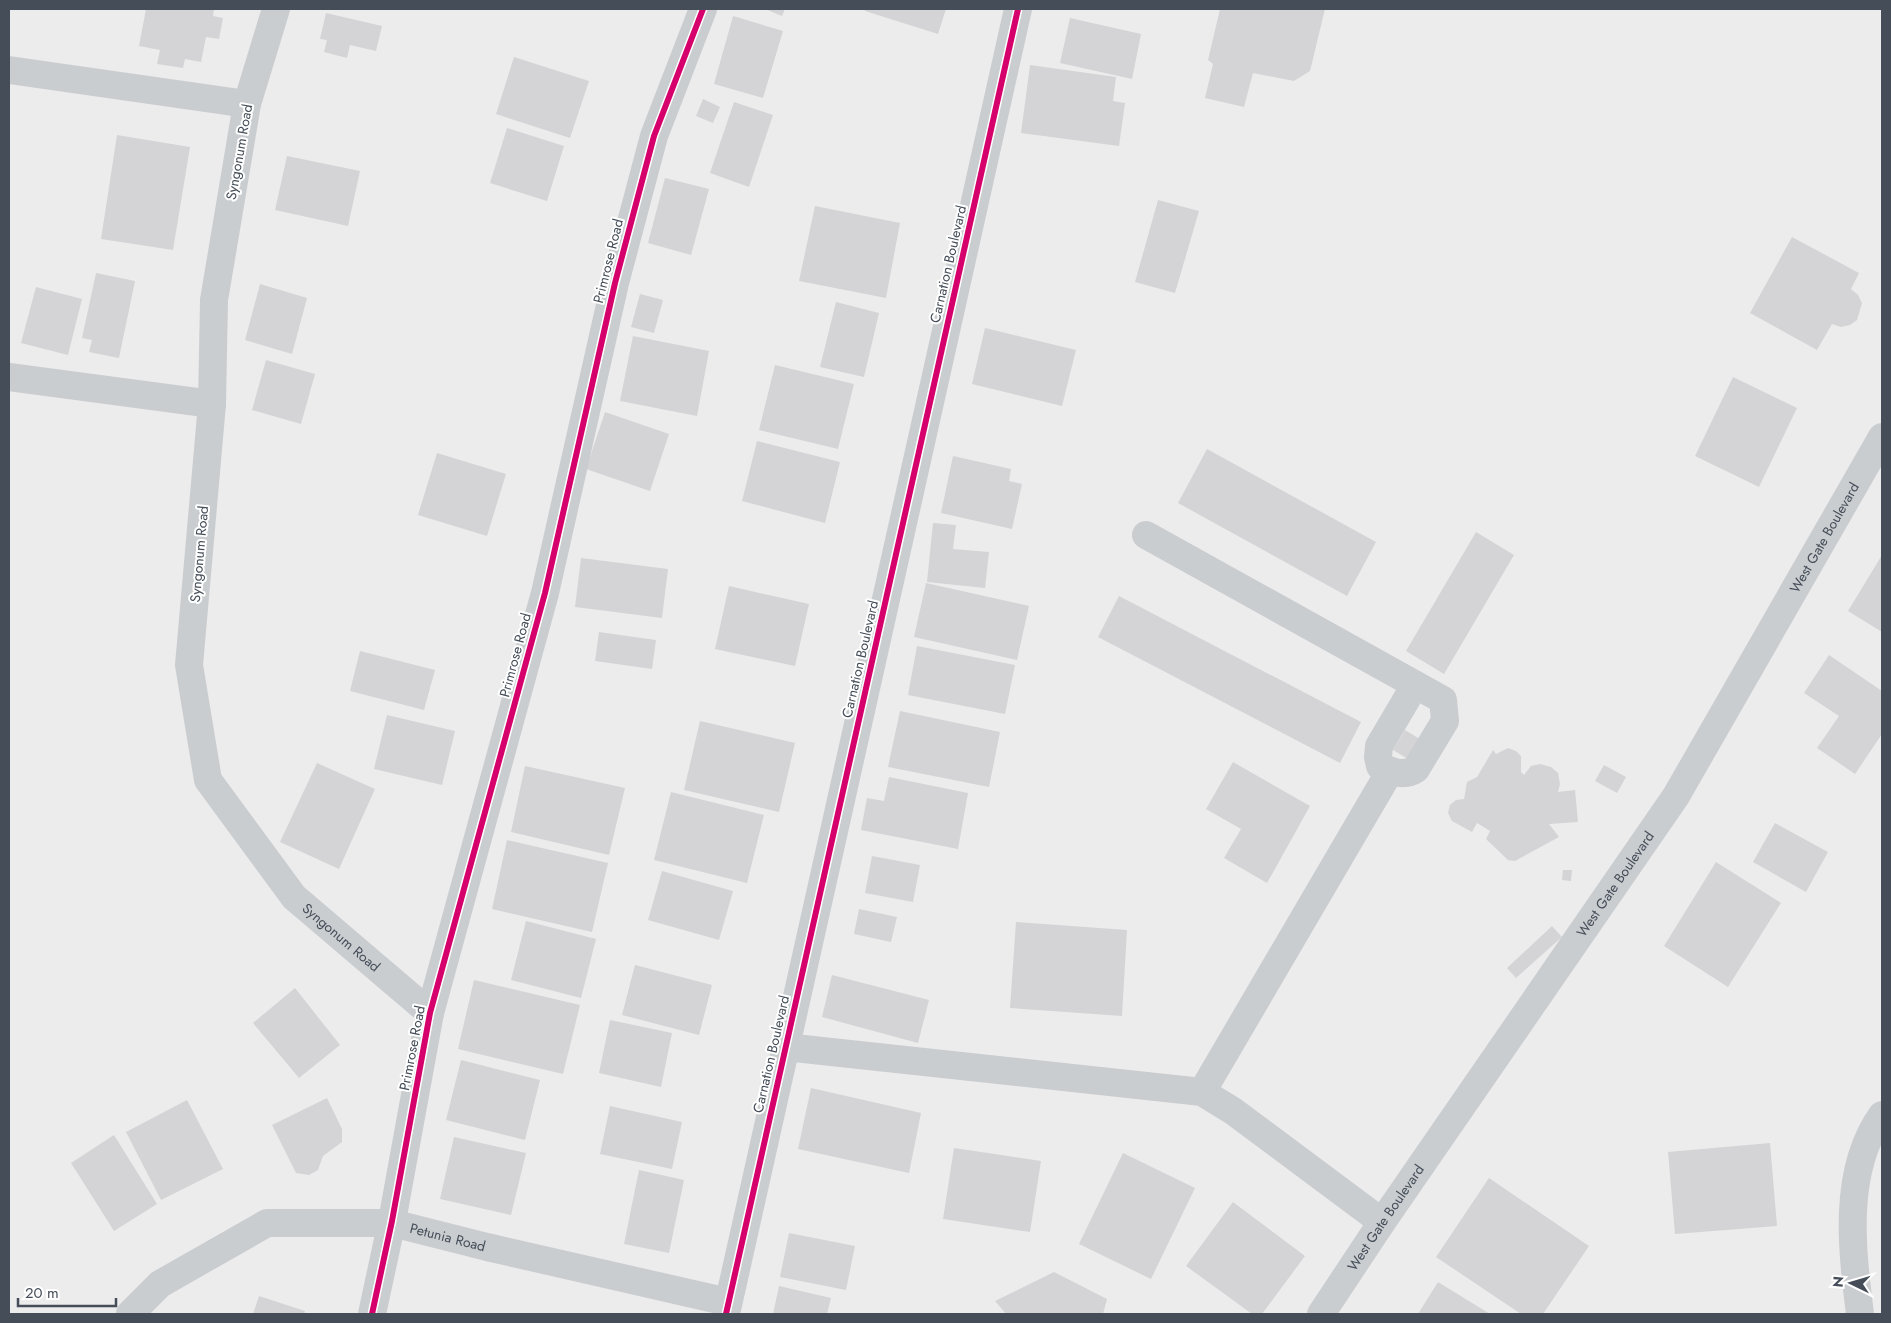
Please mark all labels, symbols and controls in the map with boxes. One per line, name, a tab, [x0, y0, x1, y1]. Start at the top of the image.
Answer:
street label: Syngonum Road	[221, 103, 257, 201]
street label: Carnation Boulevard	[925, 203, 971, 325]
street label: Primrose Road	[588, 217, 628, 305]
street label: West Gate Boulevard	[1785, 479, 1864, 596]
street label: Syngonum Road	[185, 505, 213, 603]
street label: Carnation Boulevard	[837, 598, 883, 720]
street label: Primrose Road	[494, 611, 536, 699]
street label: West Gate Boulevard	[1572, 827, 1659, 941]
street label: Syngonum Road	[298, 898, 385, 976]
street label: Carnation Boulevard	[748, 993, 794, 1115]
street label: Primrose Road	[394, 1004, 430, 1092]
street label: West Gate Boulevard	[1342, 1161, 1429, 1275]
street label: Petunia Road	[408, 1218, 488, 1256]
north arrow	[1826, 1258, 1876, 1308]
text: N	[1828, 1275, 1848, 1288]
scale bar	[18, 1276, 115, 1308]
text: 20 m	[25, 1282, 59, 1304]

